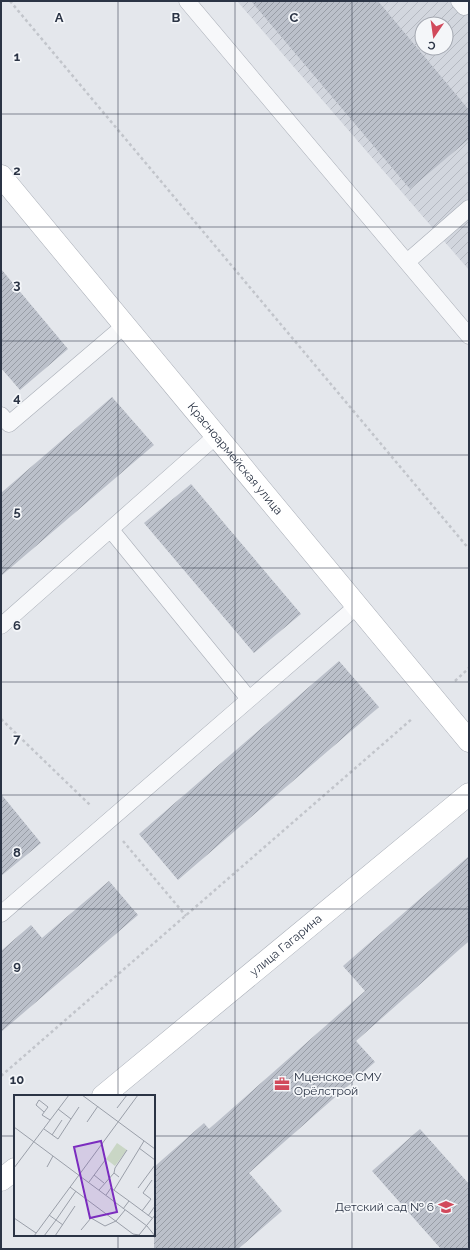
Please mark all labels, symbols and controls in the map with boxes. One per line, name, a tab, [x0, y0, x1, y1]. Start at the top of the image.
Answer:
text: A	[55, 10, 64, 25]
text: B	[172, 10, 181, 25]
text: C	[290, 10, 299, 25]
north arrow	[414, 16, 454, 56]
text: С	[426, 38, 437, 52]
text: 1	[14, 49, 21, 64]
text: 2	[13, 163, 21, 178]
text: 3	[13, 277, 21, 292]
text: 4	[13, 390, 21, 405]
street label: Красноармейская улица	[185, 400, 286, 517]
text: 5	[13, 504, 21, 519]
text: 6	[13, 618, 21, 633]
text: 7	[13, 731, 21, 746]
text: 8	[13, 845, 21, 860]
street label: улица Гагарина	[247, 911, 325, 979]
text: 9	[13, 958, 21, 973]
place label: Мценское СМУ Орёлстрой	[294, 1070, 382, 1098]
text: 10	[10, 1072, 24, 1087]
office icon: Мценское СМУ Орёлстрой	[273, 1075, 291, 1093]
inset map	[14, 1095, 155, 1236]
school or university icon: Детский сад № 6	[437, 1198, 455, 1216]
place label: Детский сад № 6	[335, 1200, 434, 1214]

